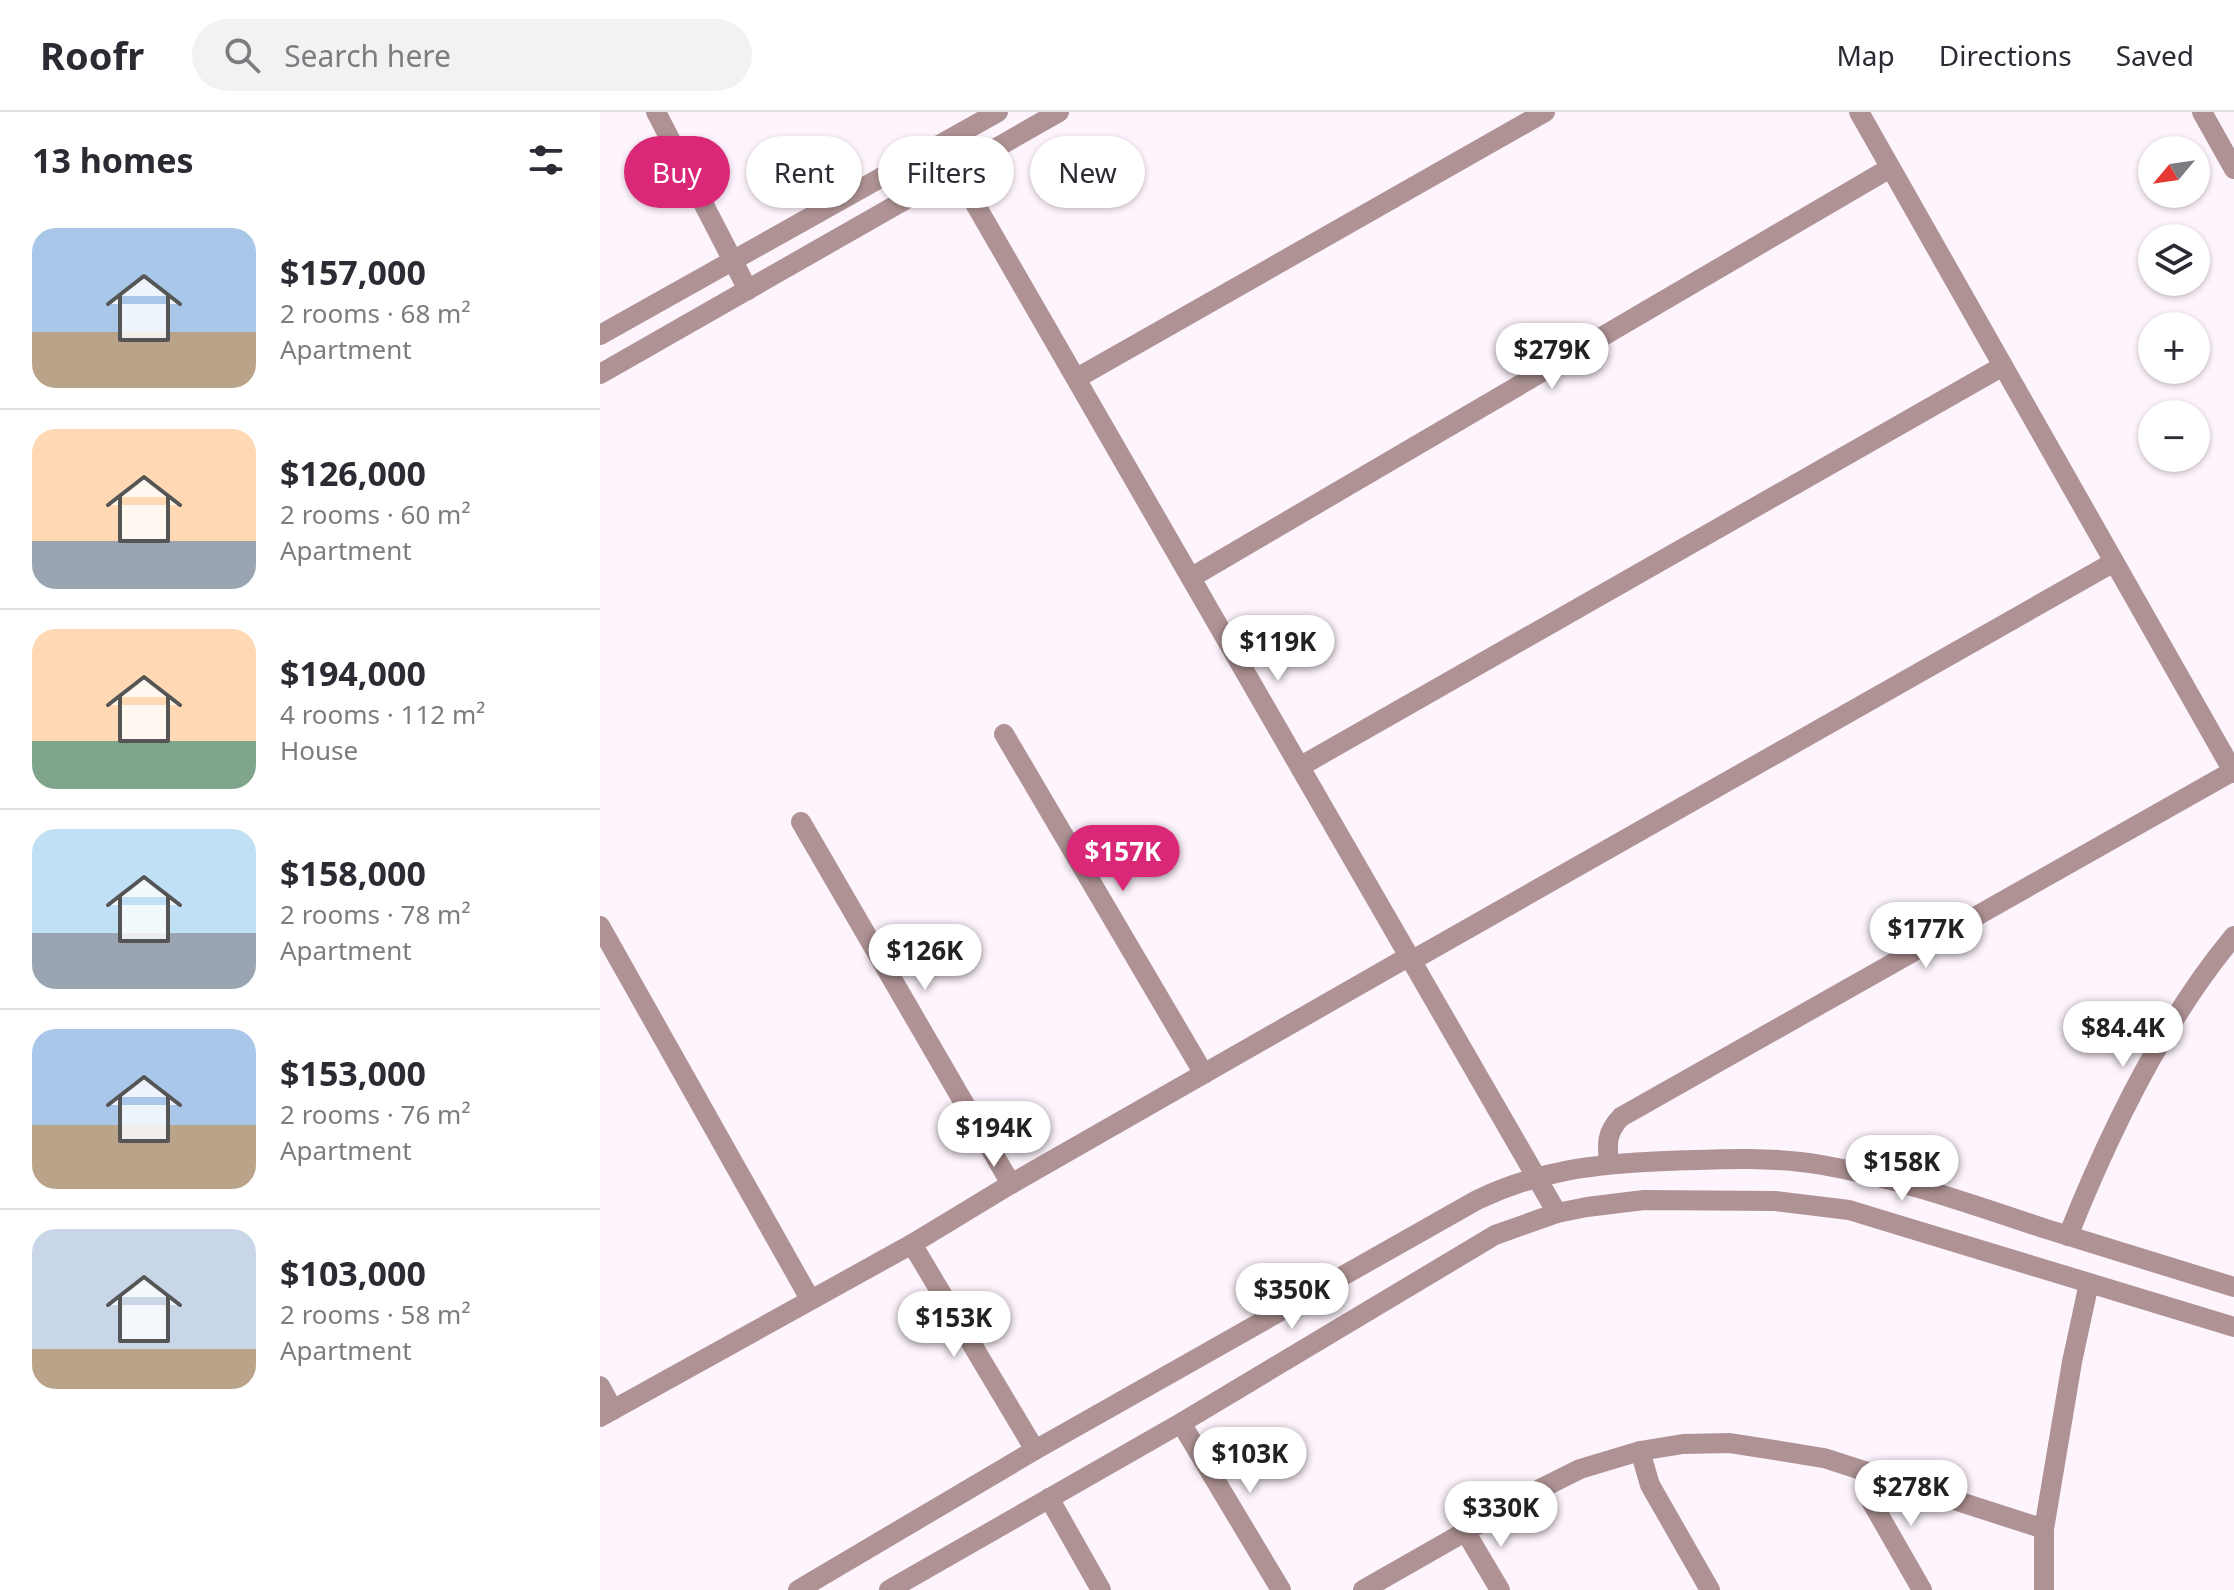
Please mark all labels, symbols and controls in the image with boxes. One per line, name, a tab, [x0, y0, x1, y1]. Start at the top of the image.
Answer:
search box	[192, 19, 752, 91]
text: Roofr	[40, 29, 144, 81]
icon: search	[220, 33, 264, 77]
text: Search here	[284, 35, 451, 76]
text: Map	[1836, 36, 1895, 74]
text: Directions	[1939, 36, 2072, 74]
text: Saved	[2116, 36, 2194, 74]
chip: Buy	[624, 136, 730, 208]
chip: Rent	[746, 136, 862, 208]
chip: Filters	[878, 136, 1014, 208]
chip: New	[1030, 136, 1145, 208]
north arrow	[2138, 136, 2210, 208]
map controls	[2138, 136, 2210, 472]
text: 13 homes	[32, 137, 194, 183]
icon: filters	[524, 138, 568, 182]
button: layers	[2138, 224, 2210, 296]
text: $157,000	[280, 249, 426, 295]
icon: home	[96, 260, 192, 356]
text: 2 rooms · 68 m²	[280, 295, 470, 331]
button: +	[2138, 312, 2210, 384]
pin: $279K	[1496, 323, 1608, 391]
text: Apartment	[280, 331, 412, 367]
text: $279K	[1514, 331, 1590, 367]
button: −	[2138, 400, 2210, 472]
text: $126,000	[280, 450, 426, 496]
icon: home	[96, 461, 192, 557]
text: 2 rooms · 60 m²	[280, 496, 470, 532]
text: Apartment	[280, 532, 412, 568]
pin: $119K	[1222, 615, 1334, 683]
text: $119K	[1240, 623, 1316, 659]
text: $194,000	[280, 650, 426, 696]
icon: home	[96, 661, 192, 757]
text: 4 rooms · 112 m²	[280, 696, 485, 732]
text: House	[280, 732, 358, 768]
pin: $157K	[1067, 825, 1179, 893]
text: $157K	[1085, 833, 1161, 869]
text: $158,000	[280, 850, 426, 896]
icon: home	[96, 861, 192, 957]
text: 2 rooms · 78 m²	[280, 896, 470, 932]
pin: $177K	[1870, 902, 1982, 970]
text: $177K	[1888, 910, 1964, 946]
pin: $126K	[869, 924, 981, 992]
text: Apartment	[280, 932, 412, 968]
text: $126K	[887, 932, 963, 968]
pin: $84.4K	[2058, 1001, 2188, 1069]
text: $84.4K	[2081, 1009, 2165, 1045]
text: $153,000	[280, 1050, 426, 1096]
icon: home	[96, 1061, 192, 1157]
text: 2 rooms · 76 m²	[280, 1096, 470, 1132]
pin: $194K	[938, 1101, 1050, 1169]
text: $194K	[956, 1109, 1032, 1145]
text: Apartment	[280, 1132, 412, 1168]
pin: $158K	[1846, 1135, 1958, 1203]
text: $158K	[1864, 1143, 1940, 1179]
text: $103,000	[280, 1250, 426, 1296]
icon: home	[96, 1261, 192, 1357]
pin: $350K	[1236, 1263, 1348, 1331]
text: $350K	[1254, 1271, 1330, 1307]
pin: $153K	[898, 1291, 1010, 1359]
text: 2 rooms · 58 m²	[280, 1296, 470, 1332]
text: $153K	[916, 1299, 992, 1335]
text: Apartment	[280, 1332, 412, 1368]
pin: $103K	[1194, 1427, 1306, 1495]
text: $103K	[1212, 1435, 1288, 1471]
pin: $278K	[1855, 1460, 1967, 1528]
text: $278K	[1873, 1468, 1949, 1504]
pin: $330K	[1445, 1481, 1557, 1549]
text: $330K	[1463, 1489, 1539, 1525]

